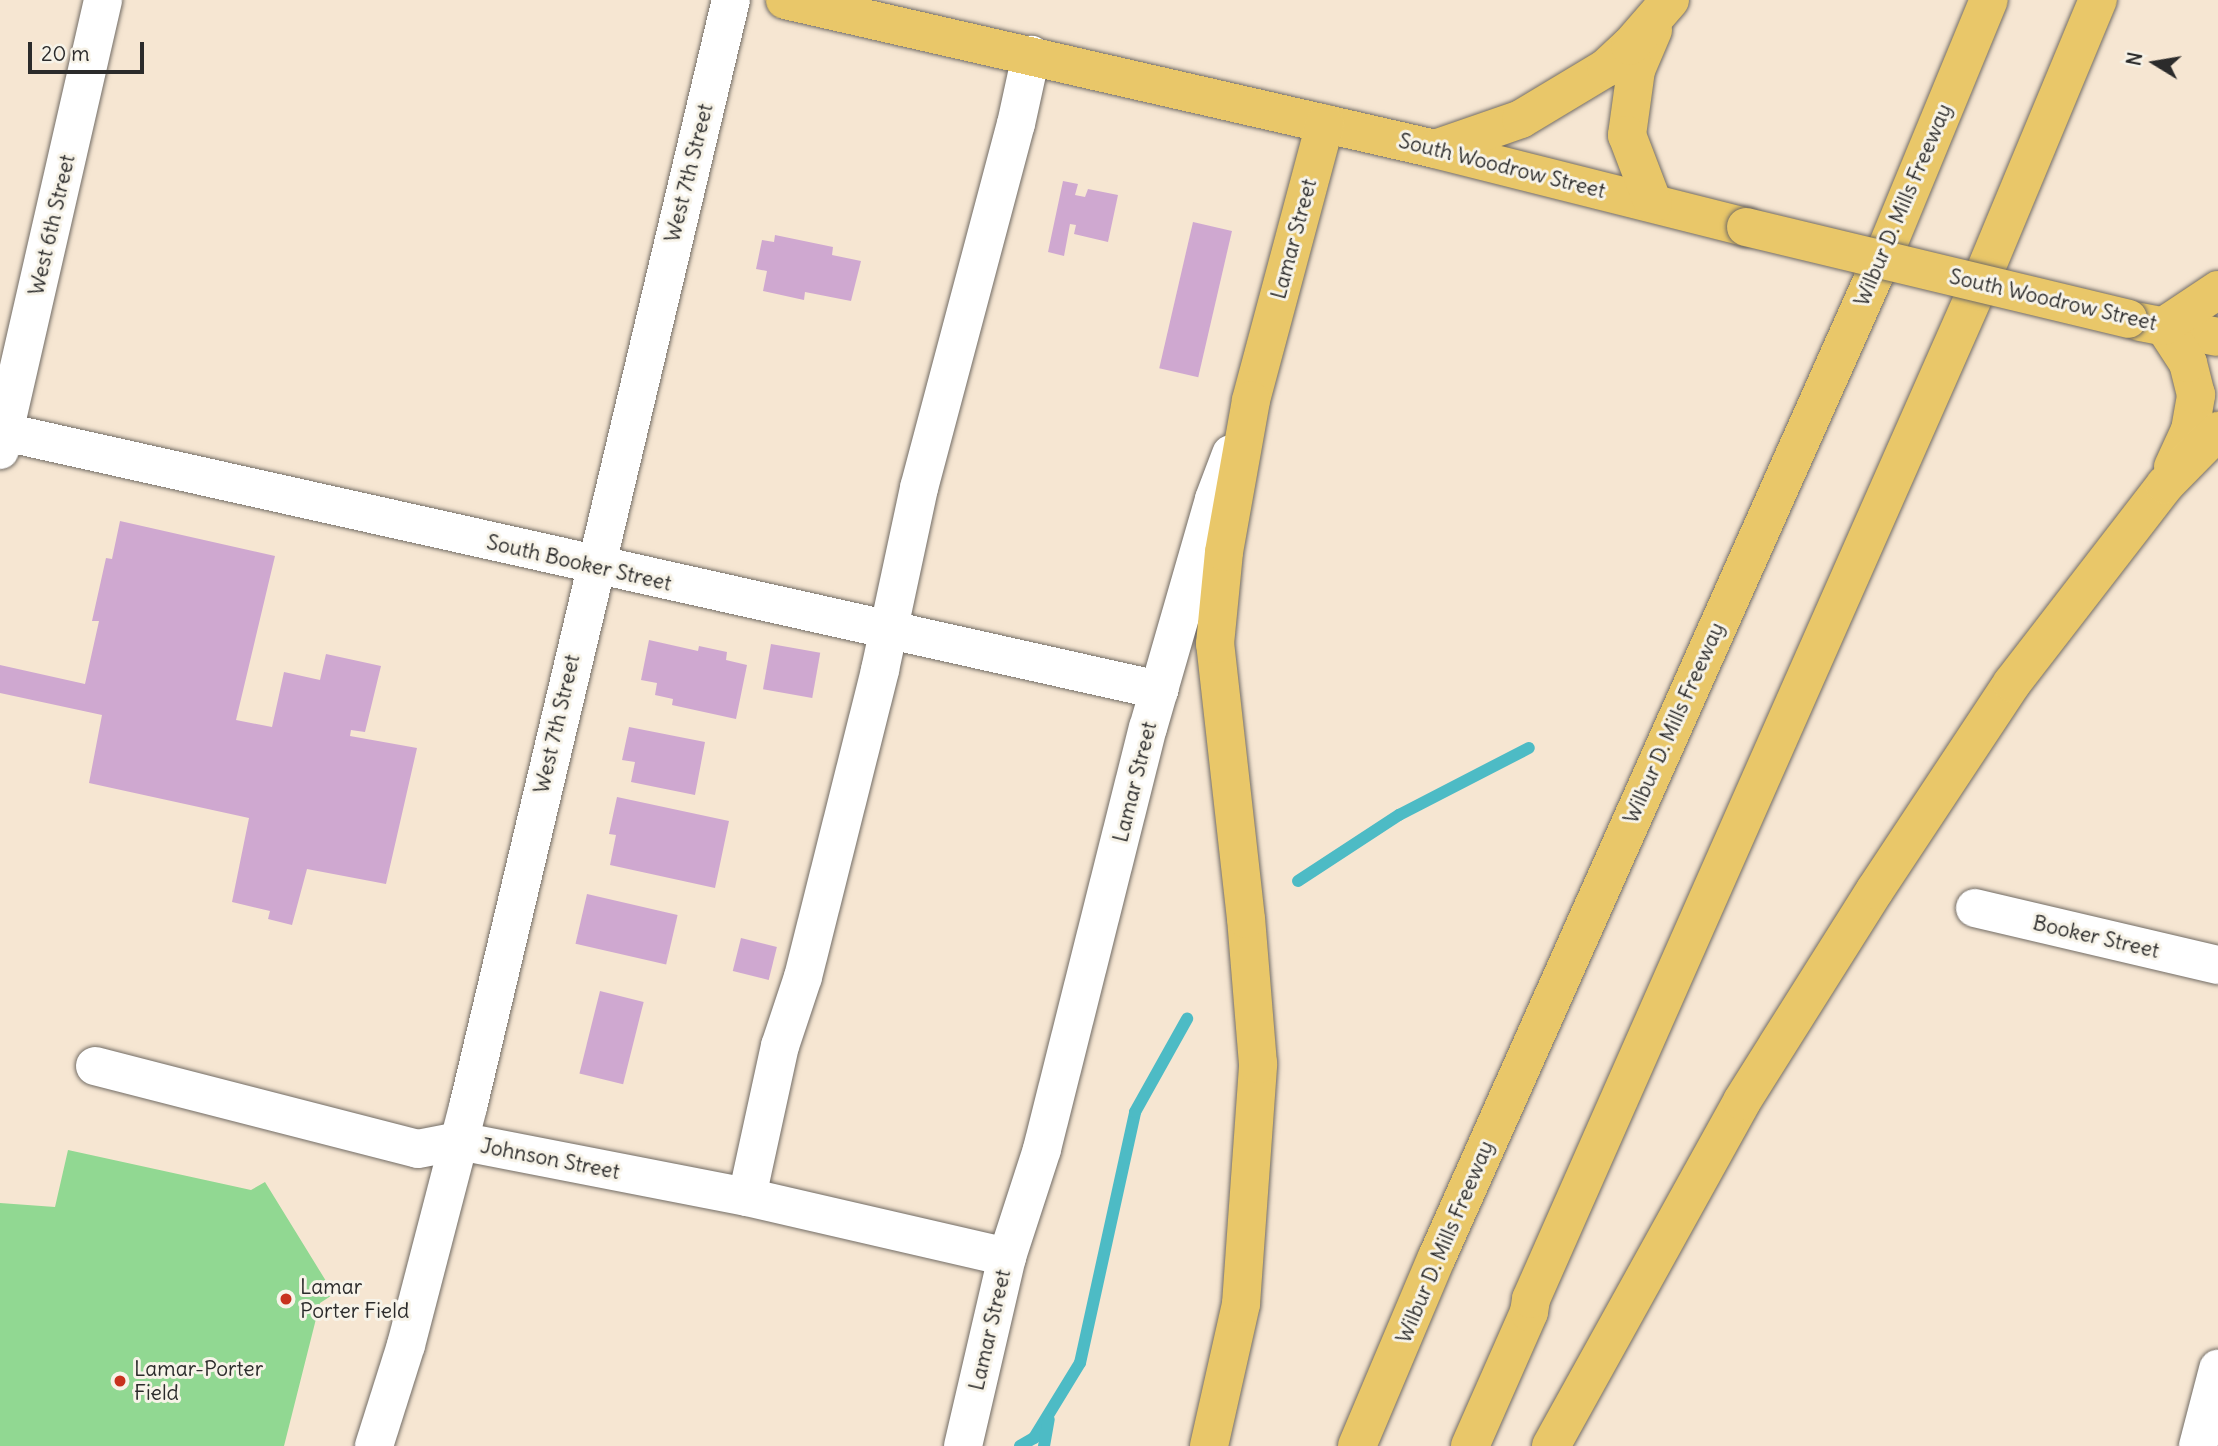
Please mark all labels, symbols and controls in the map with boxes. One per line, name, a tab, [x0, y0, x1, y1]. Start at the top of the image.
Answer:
scale bar	[32, 28, 147, 72]
north arrow	[2120, 28, 2190, 98]
text: 20 m	[41, 40, 90, 67]
text: N	[2121, 50, 2147, 68]
street label: Wilbur D. Mills Freeway	[1849, 100, 1957, 310]
street label: West 7th Street	[660, 101, 718, 245]
street label: South Woodrow Street	[1396, 128, 1608, 204]
street label: West 6th Street	[24, 152, 80, 298]
street label: Lamar Street	[1266, 176, 1322, 302]
street label: South Woodrow Street	[1947, 264, 2159, 336]
street label: South Booker Street	[484, 529, 674, 597]
street label: Wilbur D. Mills Freeway	[1618, 619, 1730, 827]
street label: West 7th Street	[529, 652, 585, 796]
street label: Lamar Street	[1108, 719, 1162, 845]
street label: Booker Street	[2030, 910, 2162, 964]
street label: Johnson Street	[478, 1133, 622, 1185]
street label: Wilbur D. Mills Freeway	[1391, 1137, 1499, 1347]
street label: Lamar Street	[964, 1267, 1016, 1393]
place label: Lamar Porter Field	[300, 1274, 409, 1324]
marker: Lamar Porter Field	[278, 1291, 294, 1307]
place label: Lamar-Porter Field	[134, 1356, 263, 1406]
marker: Lamar-Porter Field	[112, 1373, 128, 1389]

